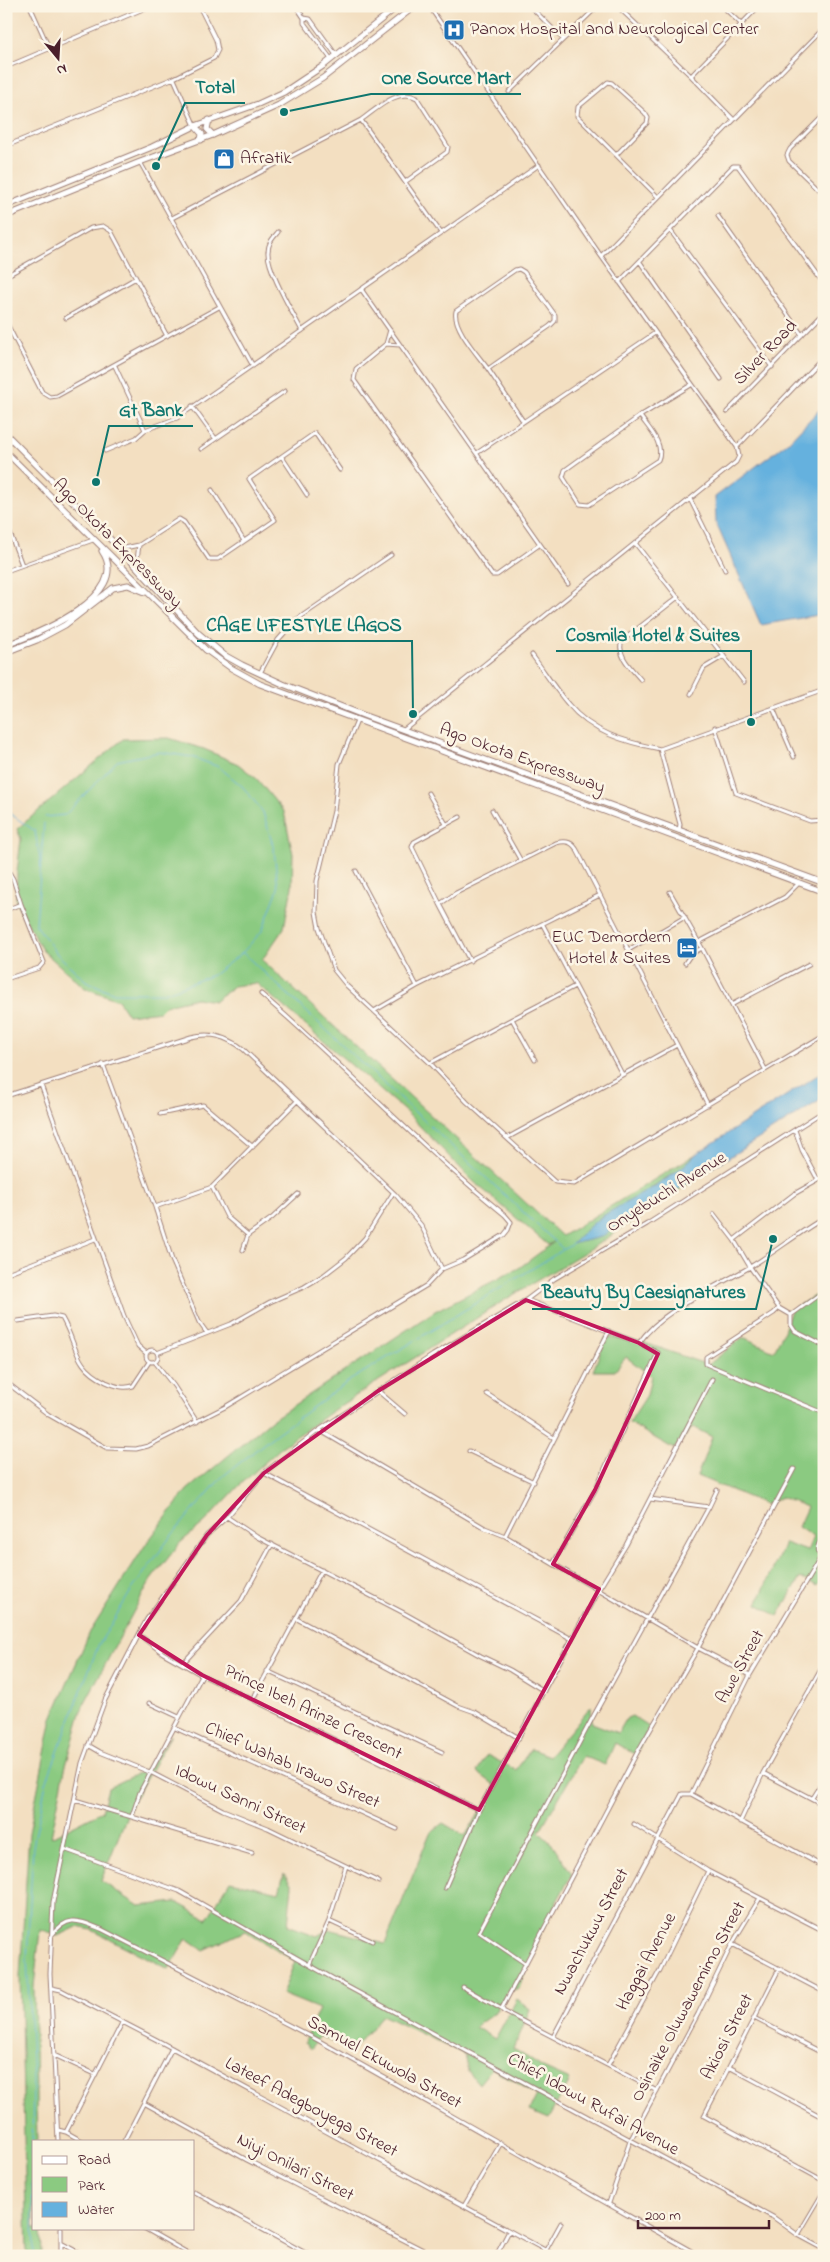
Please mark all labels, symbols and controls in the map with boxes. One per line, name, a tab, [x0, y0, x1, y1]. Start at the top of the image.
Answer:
place label: Panox Hospital and Neurological Center	[470, 17, 759, 44]
hospital icon: Panox Hospital and Neurological Center	[442, 18, 466, 42]
north arrow	[32, 32, 82, 82]
text: N	[54, 57, 69, 80]
callout: One Source Mart	[371, 60, 521, 94]
text: One Source Mart	[381, 66, 511, 93]
callout: Total	[185, 69, 245, 103]
text: Total	[195, 75, 235, 102]
place label: Afratik	[240, 146, 291, 172]
shop icon: Afratik	[212, 147, 236, 171]
street label: Silver Road	[728, 314, 804, 392]
callout: Gt Bank	[109, 392, 193, 426]
text: Gt Bank	[119, 398, 184, 425]
street label: Ago Okota Expressway	[45, 473, 188, 616]
callout: CAGE LIFESTYLE LAGOS	[197, 607, 412, 641]
text: CAGE LIFESTYLE LAGOS	[206, 613, 402, 640]
callout: Cosmila Hotel & Suites	[556, 617, 751, 651]
text: Cosmila Hotel & Suites	[566, 623, 741, 650]
street label: Ago Okota Expressway	[435, 717, 609, 802]
place label: EUC Demordern Hotel & Suites	[552, 925, 671, 972]
hotel icon: EUC Demordern Hotel & Suites	[675, 936, 699, 960]
street label: Onyebuchi Avenue	[602, 1145, 733, 1240]
callout: Beauty By Caesignatures	[532, 1275, 756, 1309]
text: Beauty By Caesignatures	[541, 1280, 746, 1309]
street label: Awe Street	[710, 1625, 772, 1709]
street label: Prince Ibeh Arinze Crescent	[220, 1659, 406, 1767]
street label: Chief Wahab Irawo Street	[200, 1716, 384, 1816]
street label: Idowu Sanni Street	[170, 1758, 310, 1842]
street label: Nwachukwu Street	[548, 1864, 636, 2000]
street label: Osinaike Oluwawemimo Street	[625, 1897, 753, 2107]
street label: Haggai Avenue	[610, 1908, 685, 2016]
street label: Akiosi Street	[695, 1989, 761, 2085]
street label: Samuel Ekuwola Street	[302, 2010, 466, 2116]
street label: Chief Idowu Rufai Avenue	[502, 2047, 684, 2164]
street label: Lateef Adegboyega Street	[219, 2051, 402, 2166]
street label: Niyi Onilari Street	[232, 2127, 358, 2209]
legend	[32, 2140, 195, 2230]
text: Road	[78, 2149, 111, 2171]
text: Park	[78, 2175, 106, 2197]
scale bar	[638, 2197, 769, 2229]
text: Water	[78, 2199, 114, 2221]
text: 200 m	[645, 2205, 681, 2227]

